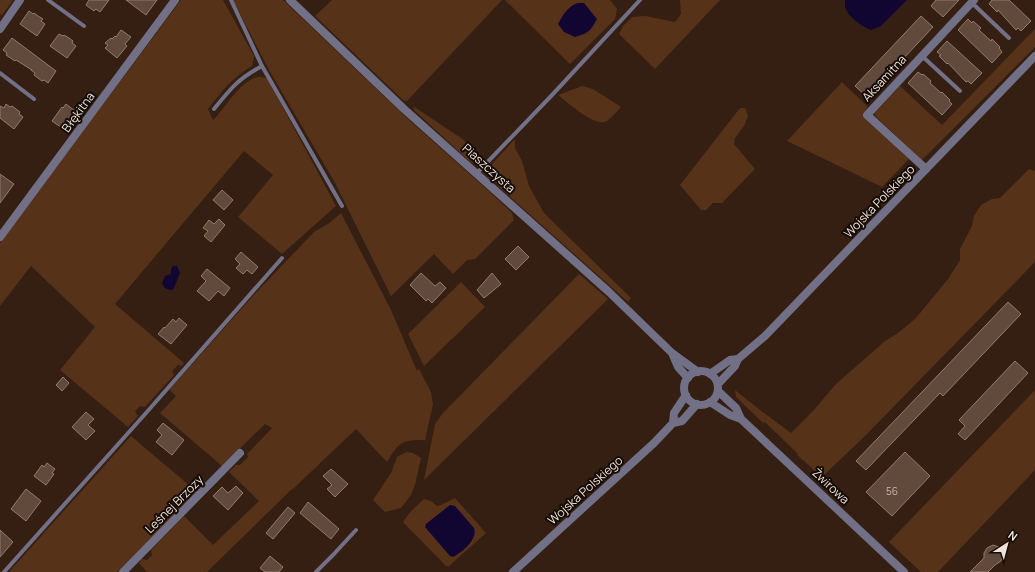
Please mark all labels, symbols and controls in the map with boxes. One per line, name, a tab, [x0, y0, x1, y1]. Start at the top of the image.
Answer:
street label: Aksamitna	[858, 51, 910, 105]
street label: Błękitna	[58, 88, 98, 136]
street label: Piaszczysta	[459, 140, 519, 196]
street label: Wojska Polskiego	[840, 161, 918, 241]
street label: Wojska Polskiego	[544, 452, 626, 528]
street label: Żwirowa	[809, 464, 853, 508]
street label: Leśnej Brzozy	[141, 471, 207, 537]
house number: 56	[886, 484, 898, 498]
north arrow	[987, 524, 1027, 564]
text: N	[1006, 527, 1021, 544]

